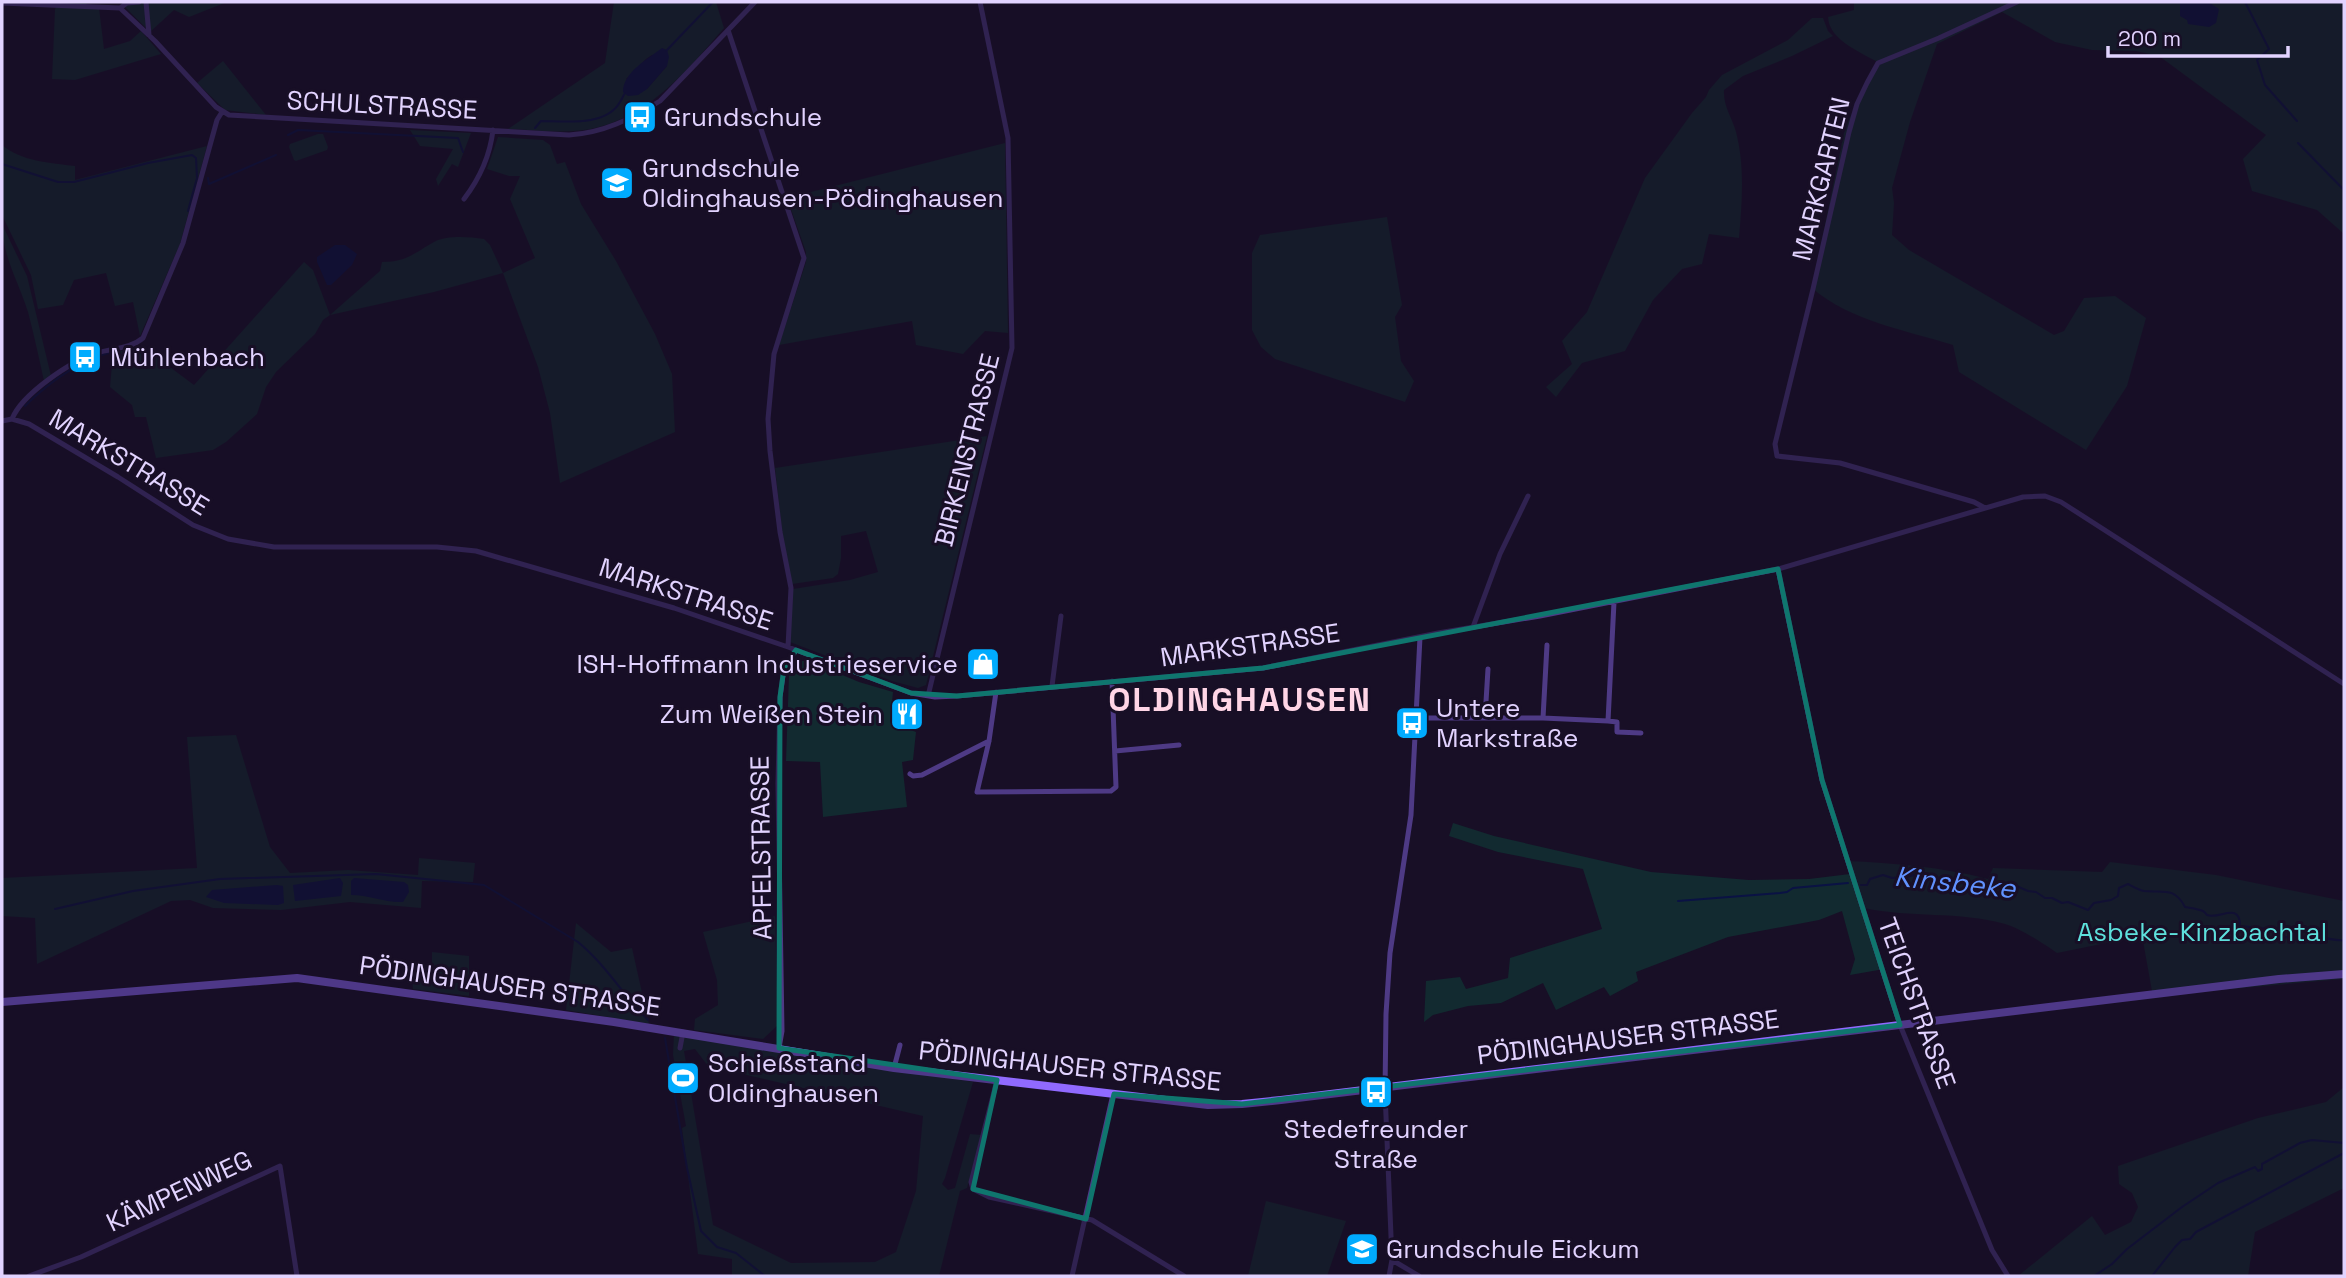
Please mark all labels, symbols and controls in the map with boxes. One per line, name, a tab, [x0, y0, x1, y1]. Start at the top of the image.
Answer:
scale bar	[2108, 14, 2288, 58]
text: 200 m	[2118, 25, 2181, 52]
street label: SCHULSTRASSE	[286, 83, 478, 127]
street label: MARKGARTEN	[1784, 94, 1858, 264]
bus stop icon: Grundschule	[621, 98, 659, 136]
place label: Grundschule	[664, 100, 822, 134]
place label: Grundschule Oldinghausen-Pödinghausen	[642, 151, 1003, 215]
school or university icon: Grundschule Oldinghausen-Pödinghausen	[598, 164, 636, 202]
bus stop icon: Mühlenbach	[66, 338, 104, 376]
place label: Mühlenbach	[110, 340, 265, 374]
street label: BIRKENSTRASSE	[927, 350, 1007, 550]
street label: MARKSTRASSE	[43, 401, 215, 523]
street label: MARKSTRASSE	[595, 550, 777, 638]
street label: MARKSTRASSE	[1158, 616, 1342, 674]
shop icon: ISH-Hoffmann Industrieservice	[964, 645, 1002, 683]
place label: ISH-Hoffmann Industrieservice	[576, 647, 958, 681]
district label: OLDINGHAUSEN	[1108, 679, 1372, 721]
place label: Untere Markstraße	[1436, 691, 1578, 755]
restaurant icon: Zum Weißen Stein	[888, 695, 926, 733]
place label: Zum Weißen Stein	[660, 697, 883, 731]
bus stop icon: Untere Markstraße	[1393, 704, 1431, 742]
street label: APFELSTRASSE	[742, 755, 780, 941]
water label: Kinsbeke	[1893, 858, 2019, 906]
street label: TEICHSTRASSE	[1870, 913, 1964, 1093]
park label: Asbeke-Kinzbachtal	[2077, 915, 2327, 949]
street label: PÖDINGHAUSER STRASSE	[357, 948, 663, 1024]
street label: PÖDINGHAUSER STRASSE	[1475, 1002, 1781, 1072]
street label: PÖDINGHAUSER STRASSE	[917, 1033, 1223, 1099]
place label: Schießstand Oldinghausen	[708, 1046, 879, 1110]
sports icon: Schießstand Oldinghausen	[664, 1059, 702, 1097]
bus stop icon: Stedefreunder Straße	[1357, 1073, 1395, 1111]
place label: Stedefreunder Straße	[1284, 1112, 1468, 1176]
street label: KÄMPENWEG	[101, 1142, 257, 1240]
school or university icon: Grundschule Eickum	[1343, 1230, 1381, 1268]
place label: Grundschule Eickum	[1386, 1232, 1640, 1266]

